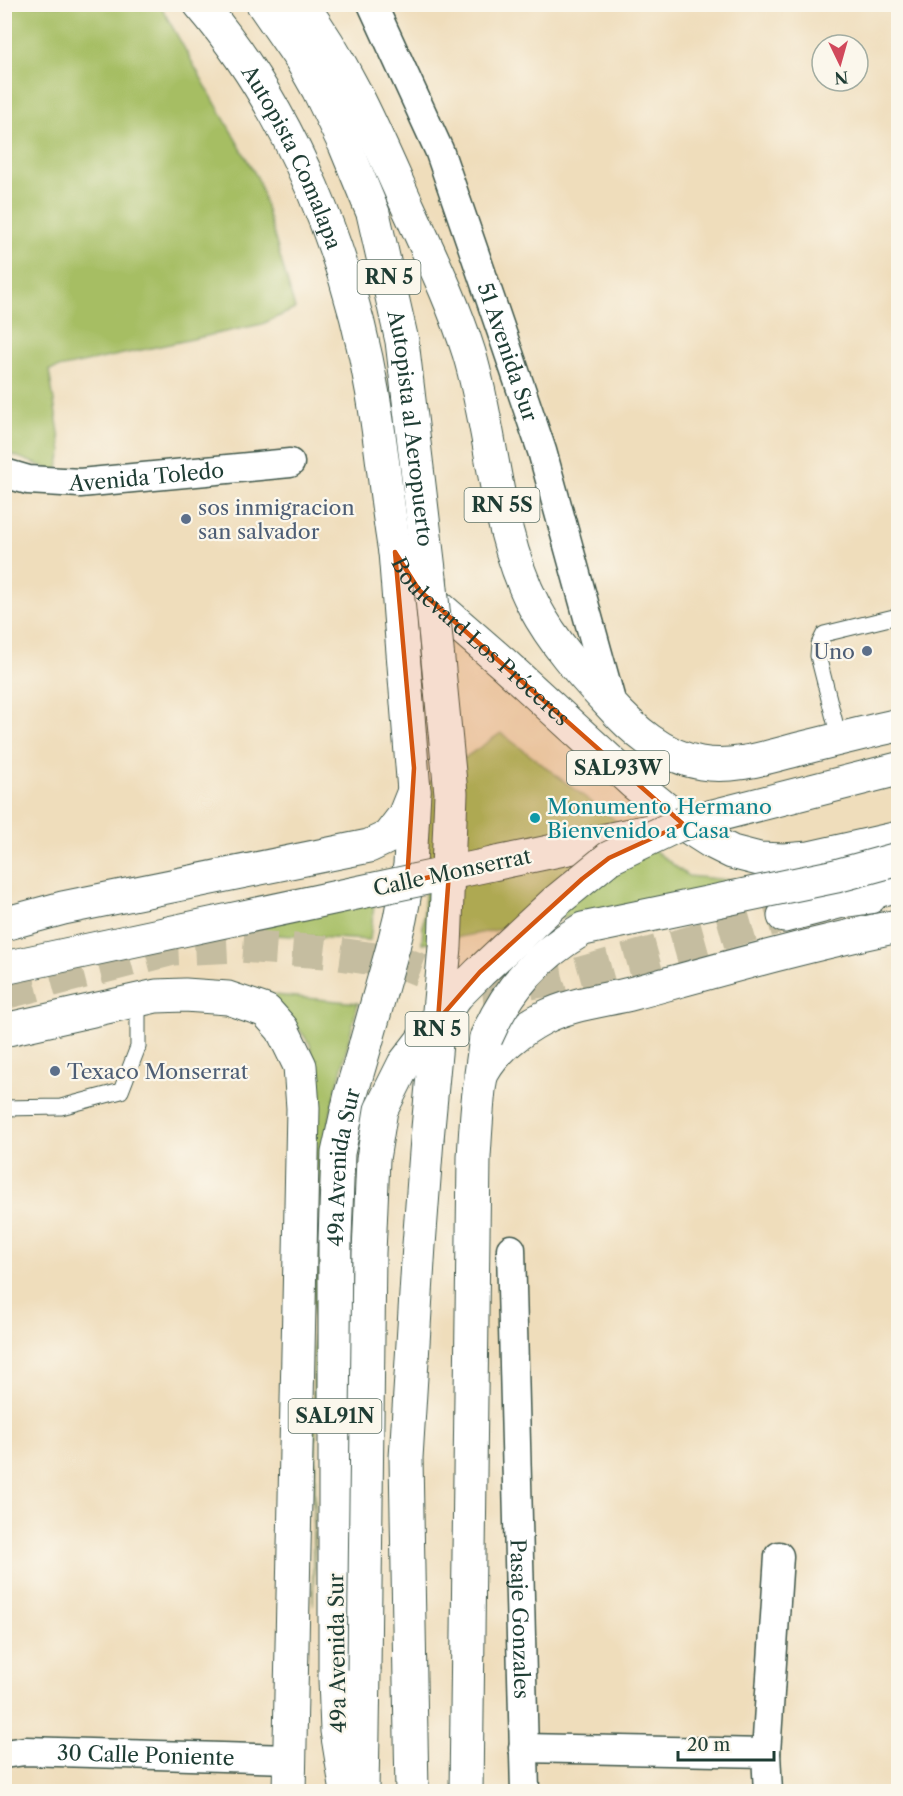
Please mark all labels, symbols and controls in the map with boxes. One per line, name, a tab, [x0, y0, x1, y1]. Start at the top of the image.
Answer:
north arrow	[810, 33, 870, 93]
street label: Autopista Comalapa	[236, 60, 348, 253]
text: N	[833, 67, 849, 89]
road number: RN 5	[358, 260, 420, 294]
street label: 51 Avenida Sur	[473, 279, 544, 425]
street label: Autopista al Aeropuerto	[383, 307, 439, 548]
street label: Avenida Toledo	[68, 457, 225, 496]
road number: RN 5S	[464, 488, 540, 522]
place label: sos inmigracion san salvador	[198, 495, 355, 544]
marker: sos inmigracion san salvador	[179, 512, 193, 526]
street label: Boulevard Los Próceres	[387, 553, 575, 731]
place label: Uno	[813, 639, 855, 664]
marker: Uno	[860, 644, 874, 658]
road number: SAL93W	[567, 751, 669, 785]
place label: Monumento Hermano Bienvenido a Casa	[547, 794, 772, 843]
marker: Monumento Hermano Bienvenido a Casa	[528, 811, 542, 825]
street label: Calle Monserrat	[371, 843, 534, 901]
road number: RN 5	[406, 1012, 468, 1046]
place label: Texaco Monserrat	[67, 1059, 249, 1084]
marker: Texaco Monserrat	[48, 1064, 62, 1078]
street label: 49a Avenida Sur	[323, 1085, 365, 1247]
road number: SAL91N	[288, 1399, 382, 1433]
street label: Pasaje Gonzales	[506, 1538, 535, 1699]
street label: 49a Avenida Sur	[323, 1573, 351, 1733]
scale bar	[678, 1724, 774, 1762]
text: 20 m	[687, 1734, 731, 1756]
street label: 30 Calle Poniente	[57, 1739, 235, 1770]

